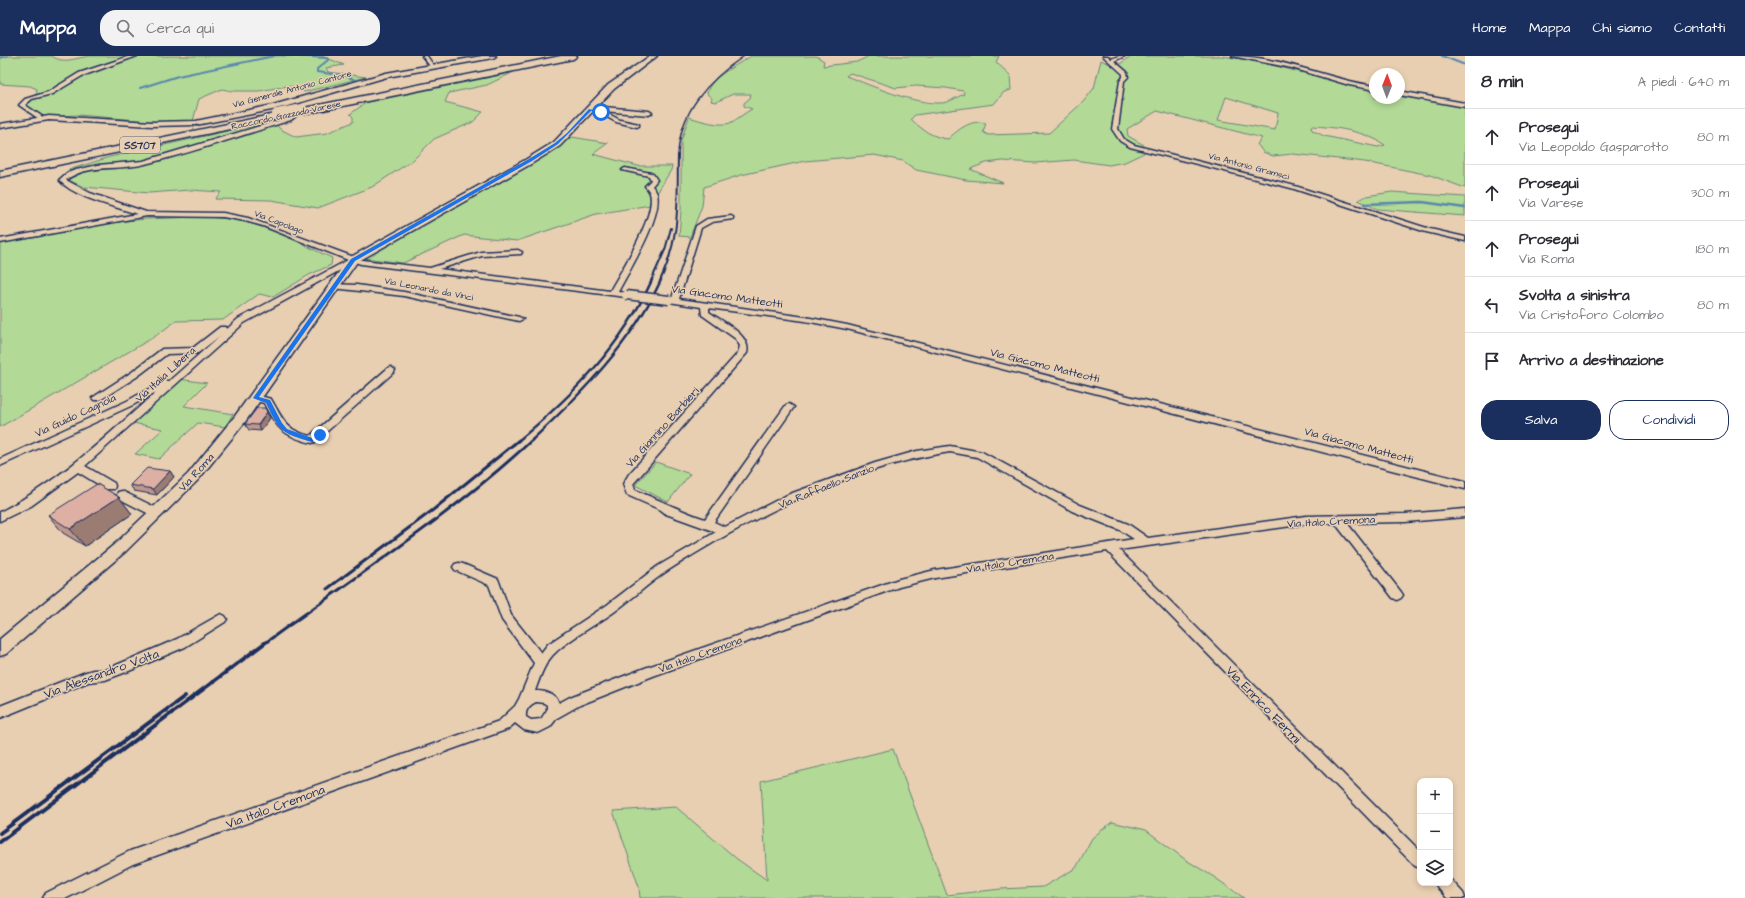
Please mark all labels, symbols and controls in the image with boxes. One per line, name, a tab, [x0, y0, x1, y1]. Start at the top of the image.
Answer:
search box	[100, 10, 380, 46]
text: Mappa	[20, 15, 76, 42]
icon: search	[114, 17, 136, 39]
text: Cerca qui	[146, 18, 214, 39]
text: Home	[1472, 18, 1507, 38]
text: Mappa	[1529, 18, 1570, 38]
text: Chi siamo	[1592, 18, 1652, 38]
text: Contatti	[1674, 18, 1725, 38]
street label: Via Generale Antonio Cantore	[231, 67, 353, 112]
north arrow	[1369, 68, 1405, 104]
text: 8 min	[1481, 70, 1523, 94]
text: A piedi · 640 m	[1638, 73, 1729, 91]
street label: Raccordo Gazzada-Varese	[230, 98, 342, 133]
route start	[592, 103, 610, 121]
text: Prosegui	[1519, 117, 1579, 138]
icon: ahead	[1481, 126, 1503, 148]
text: 80 m	[1697, 128, 1729, 146]
road number: SS707	[120, 137, 160, 153]
text: Via Leopoldo Gasparotto	[1519, 138, 1668, 156]
street label: Via Antonio Gramsci	[1207, 149, 1291, 184]
text: Prosegui	[1519, 173, 1579, 194]
icon: ahead	[1481, 182, 1503, 204]
text: 300 m	[1691, 184, 1729, 202]
text: Via Varese	[1519, 194, 1583, 212]
street label: Via Capolago	[252, 207, 305, 238]
text: Prosegui	[1519, 229, 1579, 250]
icon: ahead	[1481, 238, 1503, 260]
text: 180 m	[1695, 240, 1729, 258]
text: Via Roma	[1519, 250, 1574, 268]
street label: Via Leonardo da Vinci	[383, 275, 475, 305]
street label: Via Giacomo Matteotti	[670, 281, 784, 312]
text: Svolta a sinistra	[1519, 285, 1630, 306]
icon: left	[1481, 294, 1503, 316]
text: 80 m	[1697, 296, 1729, 314]
text: Via Cristoforo Colombo	[1519, 306, 1664, 324]
street label: Via Italia Libera	[132, 343, 199, 406]
street label: Via Giacomo Matteotti	[989, 345, 1101, 386]
icon: arrive	[1481, 350, 1503, 372]
text: Arrivo a destinazione	[1519, 350, 1664, 371]
street label: Via Giannino Barbieri	[622, 384, 703, 471]
street label: Via Guido Cagnola	[32, 390, 119, 442]
button: Salva	[1481, 400, 1601, 440]
button: Condividi	[1609, 400, 1729, 440]
street label: Via Giacomo Matteotti	[1303, 424, 1415, 467]
route end	[311, 426, 329, 444]
street label: Via Roma	[175, 450, 218, 495]
street label: Via Raffaello Sanzio	[776, 460, 877, 513]
street label: Via Italo Cremona	[1287, 512, 1376, 531]
street label: Via Italo Cremona	[965, 548, 1055, 577]
street label: Via Italo Cremona	[656, 632, 745, 677]
street label: Via Alessandro Volta	[41, 645, 162, 703]
street label: Via Enrico Fermi	[1222, 662, 1305, 747]
map controls	[1417, 778, 1453, 886]
button: +	[1417, 778, 1453, 814]
street label: Via Italo Cremona	[223, 781, 328, 833]
button: −	[1417, 814, 1453, 850]
button: layers	[1417, 850, 1453, 886]

